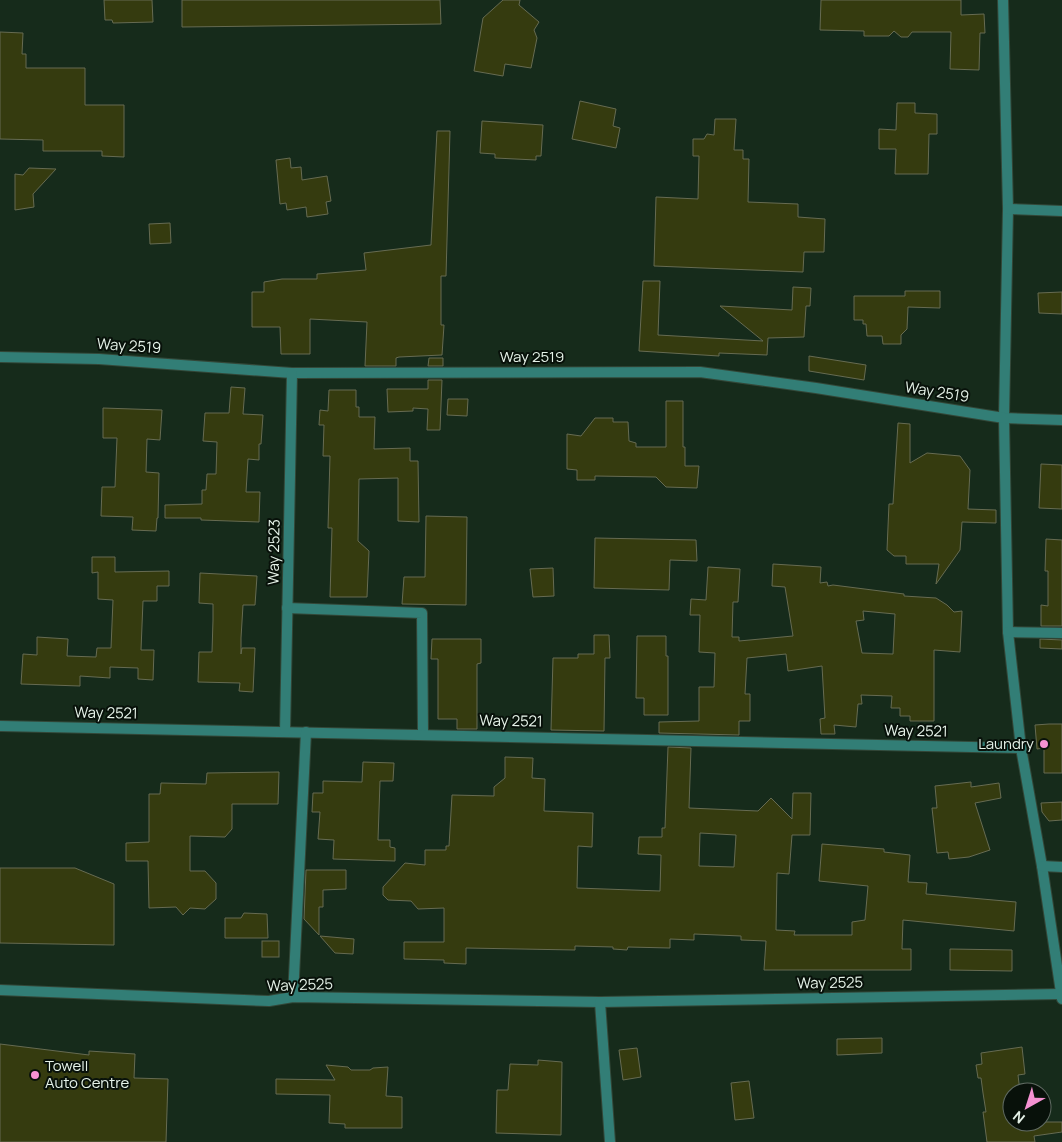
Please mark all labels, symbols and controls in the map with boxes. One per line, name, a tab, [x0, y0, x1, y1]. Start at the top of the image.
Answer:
street label: Way 2519	[96, 333, 162, 358]
street label: Way 2519	[500, 346, 564, 367]
street label: Way 2519	[904, 376, 971, 407]
street label: Way 2523	[262, 519, 285, 585]
street label: Way 2521	[74, 701, 138, 724]
street label: Way 2521	[479, 709, 543, 732]
street label: Way 2521	[884, 719, 948, 742]
place label: Laundry	[978, 733, 1034, 754]
marker: Laundry	[1038, 738, 1050, 750]
street label: Way 2525	[797, 971, 863, 994]
street label: Way 2525	[267, 973, 333, 996]
place label: Towell Auto Centre	[45, 1055, 129, 1093]
marker: Towell Auto Centre	[29, 1069, 41, 1081]
north arrow	[1002, 1082, 1052, 1132]
text: N	[1009, 1107, 1028, 1128]

